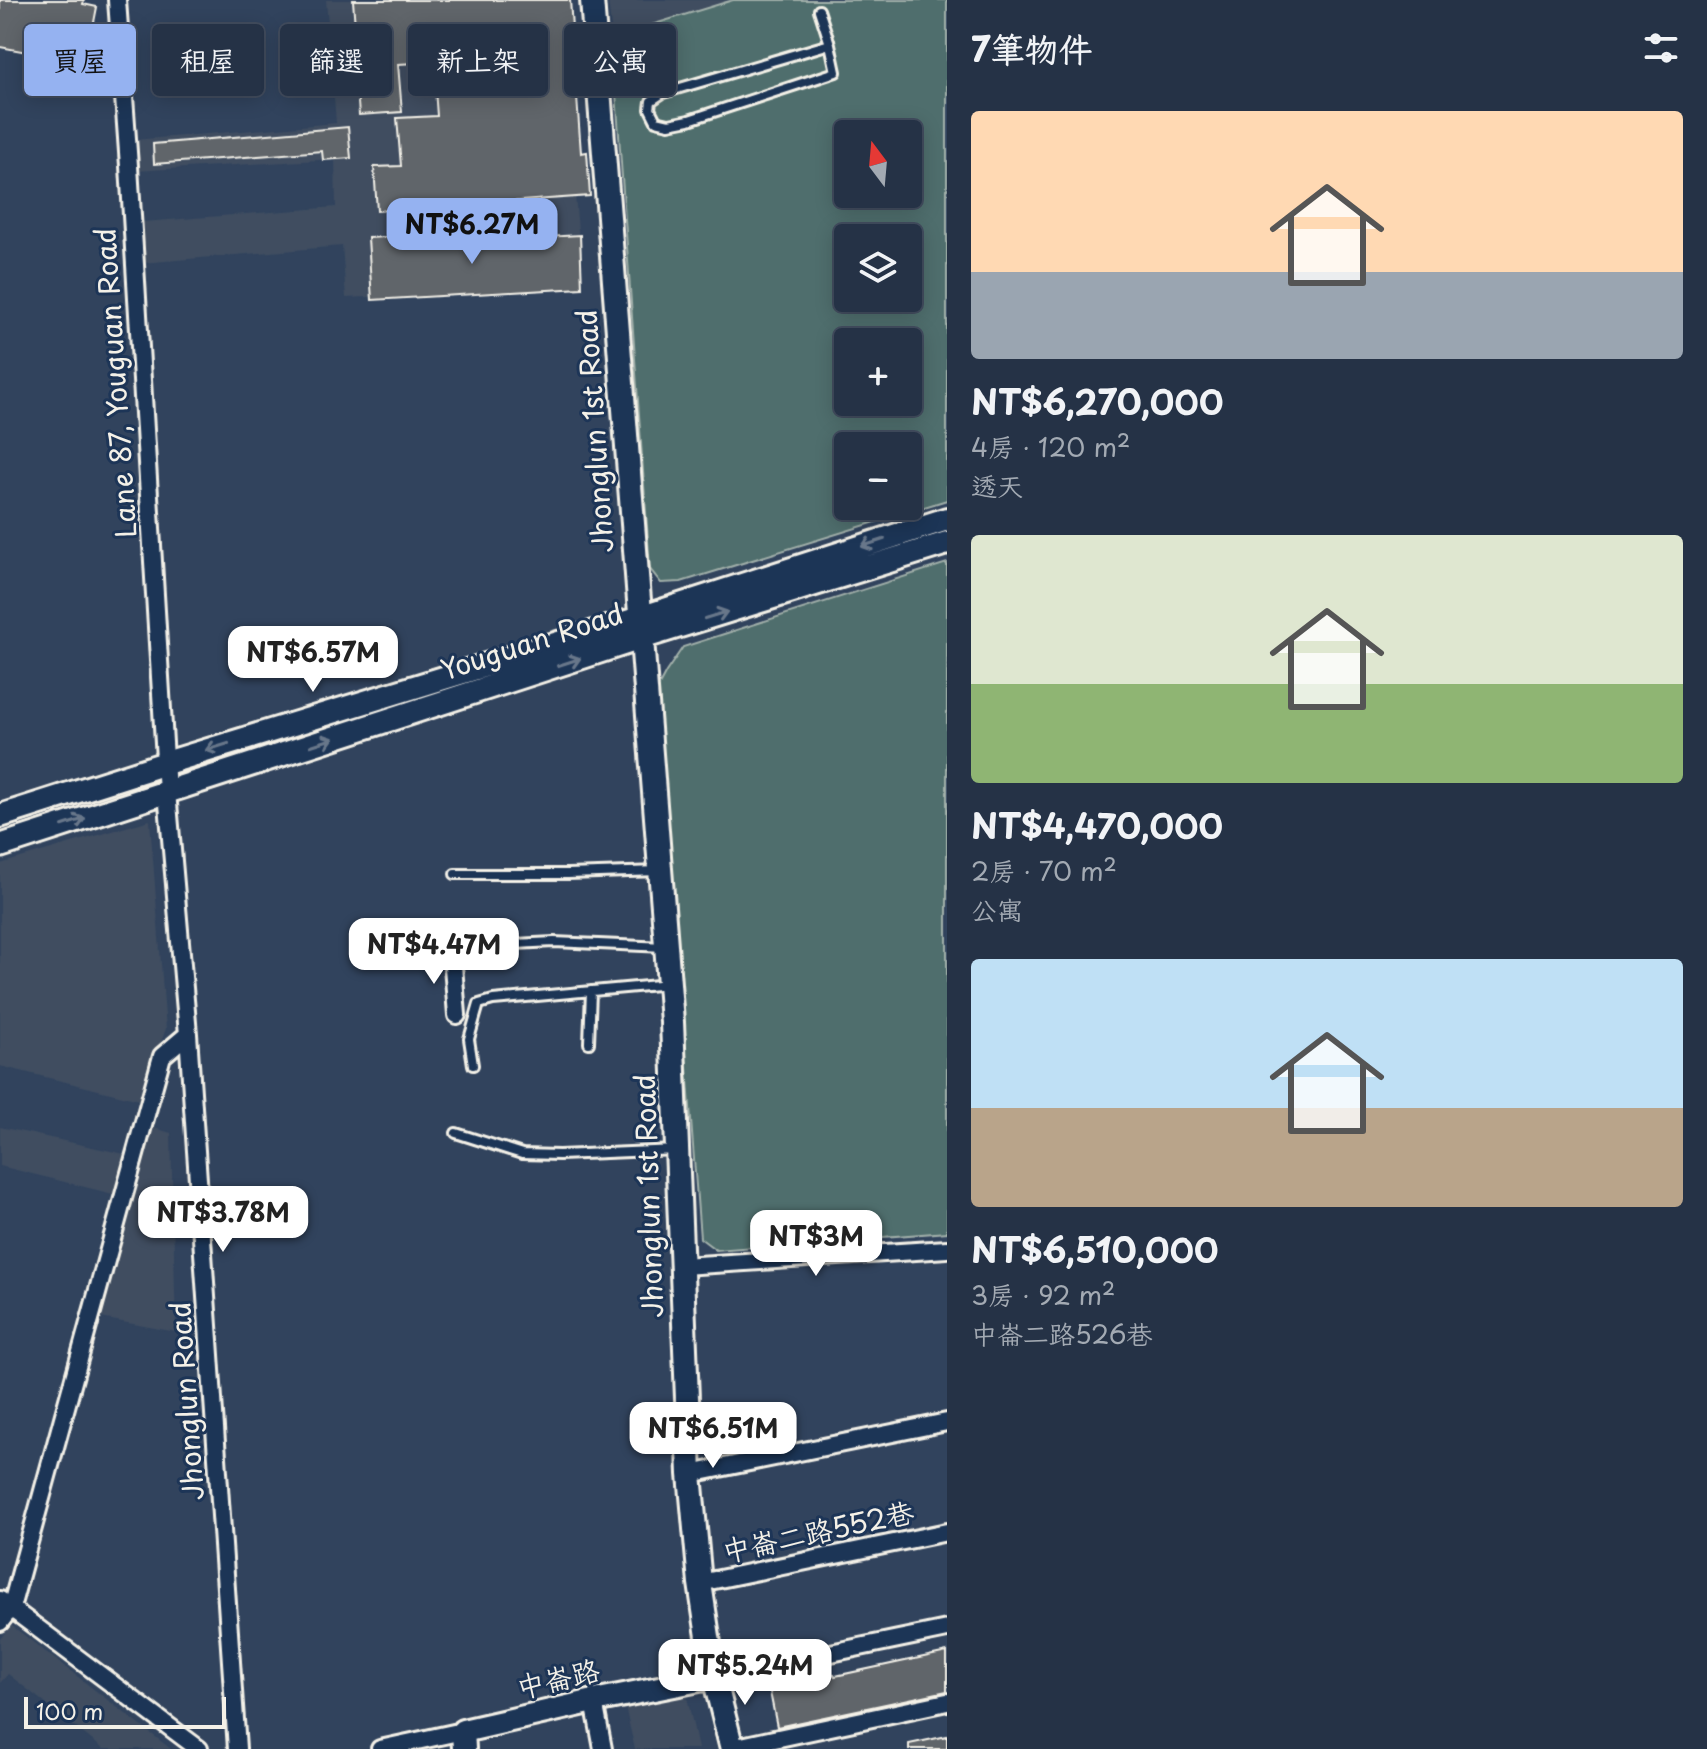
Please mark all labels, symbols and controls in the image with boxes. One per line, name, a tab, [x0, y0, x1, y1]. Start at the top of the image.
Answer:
text: 7筆物件	[971, 22, 1093, 74]
chip: 買屋	[24, 24, 136, 96]
chip: 租屋	[152, 24, 264, 96]
chip: 篩選	[280, 24, 392, 96]
chip: 新上架	[408, 24, 548, 96]
chip: 公寓	[564, 24, 676, 96]
icon: filters	[1639, 26, 1683, 70]
north arrow	[834, 120, 922, 208]
map controls	[834, 120, 922, 520]
icon: home	[1255, 163, 1399, 307]
pin: NT$6.27M	[389, 198, 555, 266]
text: NT$6.27M	[405, 204, 539, 243]
button: layers	[834, 224, 922, 312]
street label: Lane 87, Youguan Road	[82, 227, 147, 539]
street label: Jhonglun 1st Road	[564, 308, 623, 554]
button: +	[834, 328, 922, 416]
text: NT$6,270,000	[971, 375, 1224, 427]
text: 4房 · 120 m²	[971, 427, 1130, 466]
button: −	[834, 432, 922, 520]
text: 透天	[971, 466, 1023, 505]
one-way arrow	[860, 536, 886, 551]
icon: home	[1255, 587, 1399, 731]
street label: Youguan Road	[435, 591, 628, 690]
one-way arrow	[702, 607, 728, 622]
pin: NT$6.57M	[230, 626, 396, 694]
text: NT$6.57M	[246, 632, 380, 671]
one-way arrow	[556, 653, 581, 668]
one-way arrow	[308, 734, 334, 749]
one-way arrow	[205, 741, 230, 755]
text: NT$4,470,000	[971, 799, 1223, 851]
one-way arrow	[61, 814, 87, 829]
text: 2房 · 70 m²	[971, 851, 1117, 890]
text: 公寓	[971, 890, 1023, 929]
pin: NT$4.47M	[351, 918, 517, 986]
text: NT$4.47M	[367, 924, 501, 963]
icon: home	[1255, 1011, 1399, 1155]
street label: Jhonglun 1st Road	[622, 1073, 673, 1319]
pin: NT$3.78M	[140, 1186, 306, 1254]
text: NT$3.78M	[156, 1192, 290, 1231]
pin: NT$3M	[760, 1210, 872, 1278]
text: NT$3M	[768, 1216, 864, 1255]
text: NT$6,510,000	[971, 1223, 1219, 1275]
text: 3房 · 92 m²	[971, 1275, 1115, 1314]
street label: Jhonglun Road	[157, 1300, 214, 1502]
text: 中崙二路526巷	[971, 1314, 1153, 1353]
pin: NT$6.51M	[630, 1402, 796, 1470]
text: NT$6.51M	[648, 1408, 778, 1447]
street label: 中崙二路552巷	[718, 1489, 918, 1572]
pin: NT$5.24M	[662, 1639, 828, 1707]
text: NT$5.24M	[677, 1645, 813, 1684]
street label: 中崙路	[512, 1647, 603, 1708]
scale bar	[24, 1693, 226, 1729]
text: 100 m	[36, 1694, 103, 1727]

